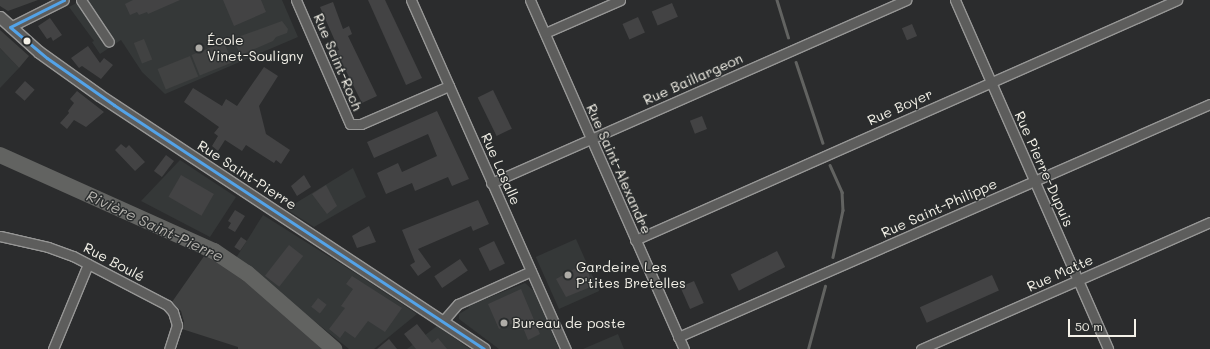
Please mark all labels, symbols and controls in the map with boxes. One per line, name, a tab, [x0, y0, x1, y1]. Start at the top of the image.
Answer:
street label: Rue Saint-Roch	[310, 11, 366, 113]
place label: École Vinet-Souligny	[207, 32, 304, 64]
unlabelled marker	[22, 36, 32, 46]
marker: École Vinet-Souligny	[194, 43, 204, 53]
street label: Rue Baillargeon	[641, 50, 745, 108]
street label: Rue Boyer	[865, 85, 935, 129]
street label: Rue Saint-Alexandre	[583, 101, 655, 237]
street label: Rue Pierre-Dupuis	[1011, 109, 1077, 229]
street label: Rue Lasalle	[478, 130, 524, 208]
street label: Rue Saint-Pierre	[194, 137, 300, 213]
street label: Rue Saint-Philippe	[879, 175, 999, 241]
water label: Rivière Saint-Pierre	[84, 186, 226, 266]
street label: Rue Boulé	[81, 239, 147, 285]
street label: Rue Matte	[1024, 251, 1096, 295]
place label: Gardeire Les P'tites Bretelles	[576, 259, 686, 292]
marker: Gardeire Les P'tites Bretelles	[563, 270, 573, 280]
scale bar	[1070, 311, 1138, 337]
place label: Bureau de poste	[512, 315, 625, 331]
marker: Bureau de poste	[499, 318, 509, 328]
text: 50 m	[1075, 318, 1103, 334]

